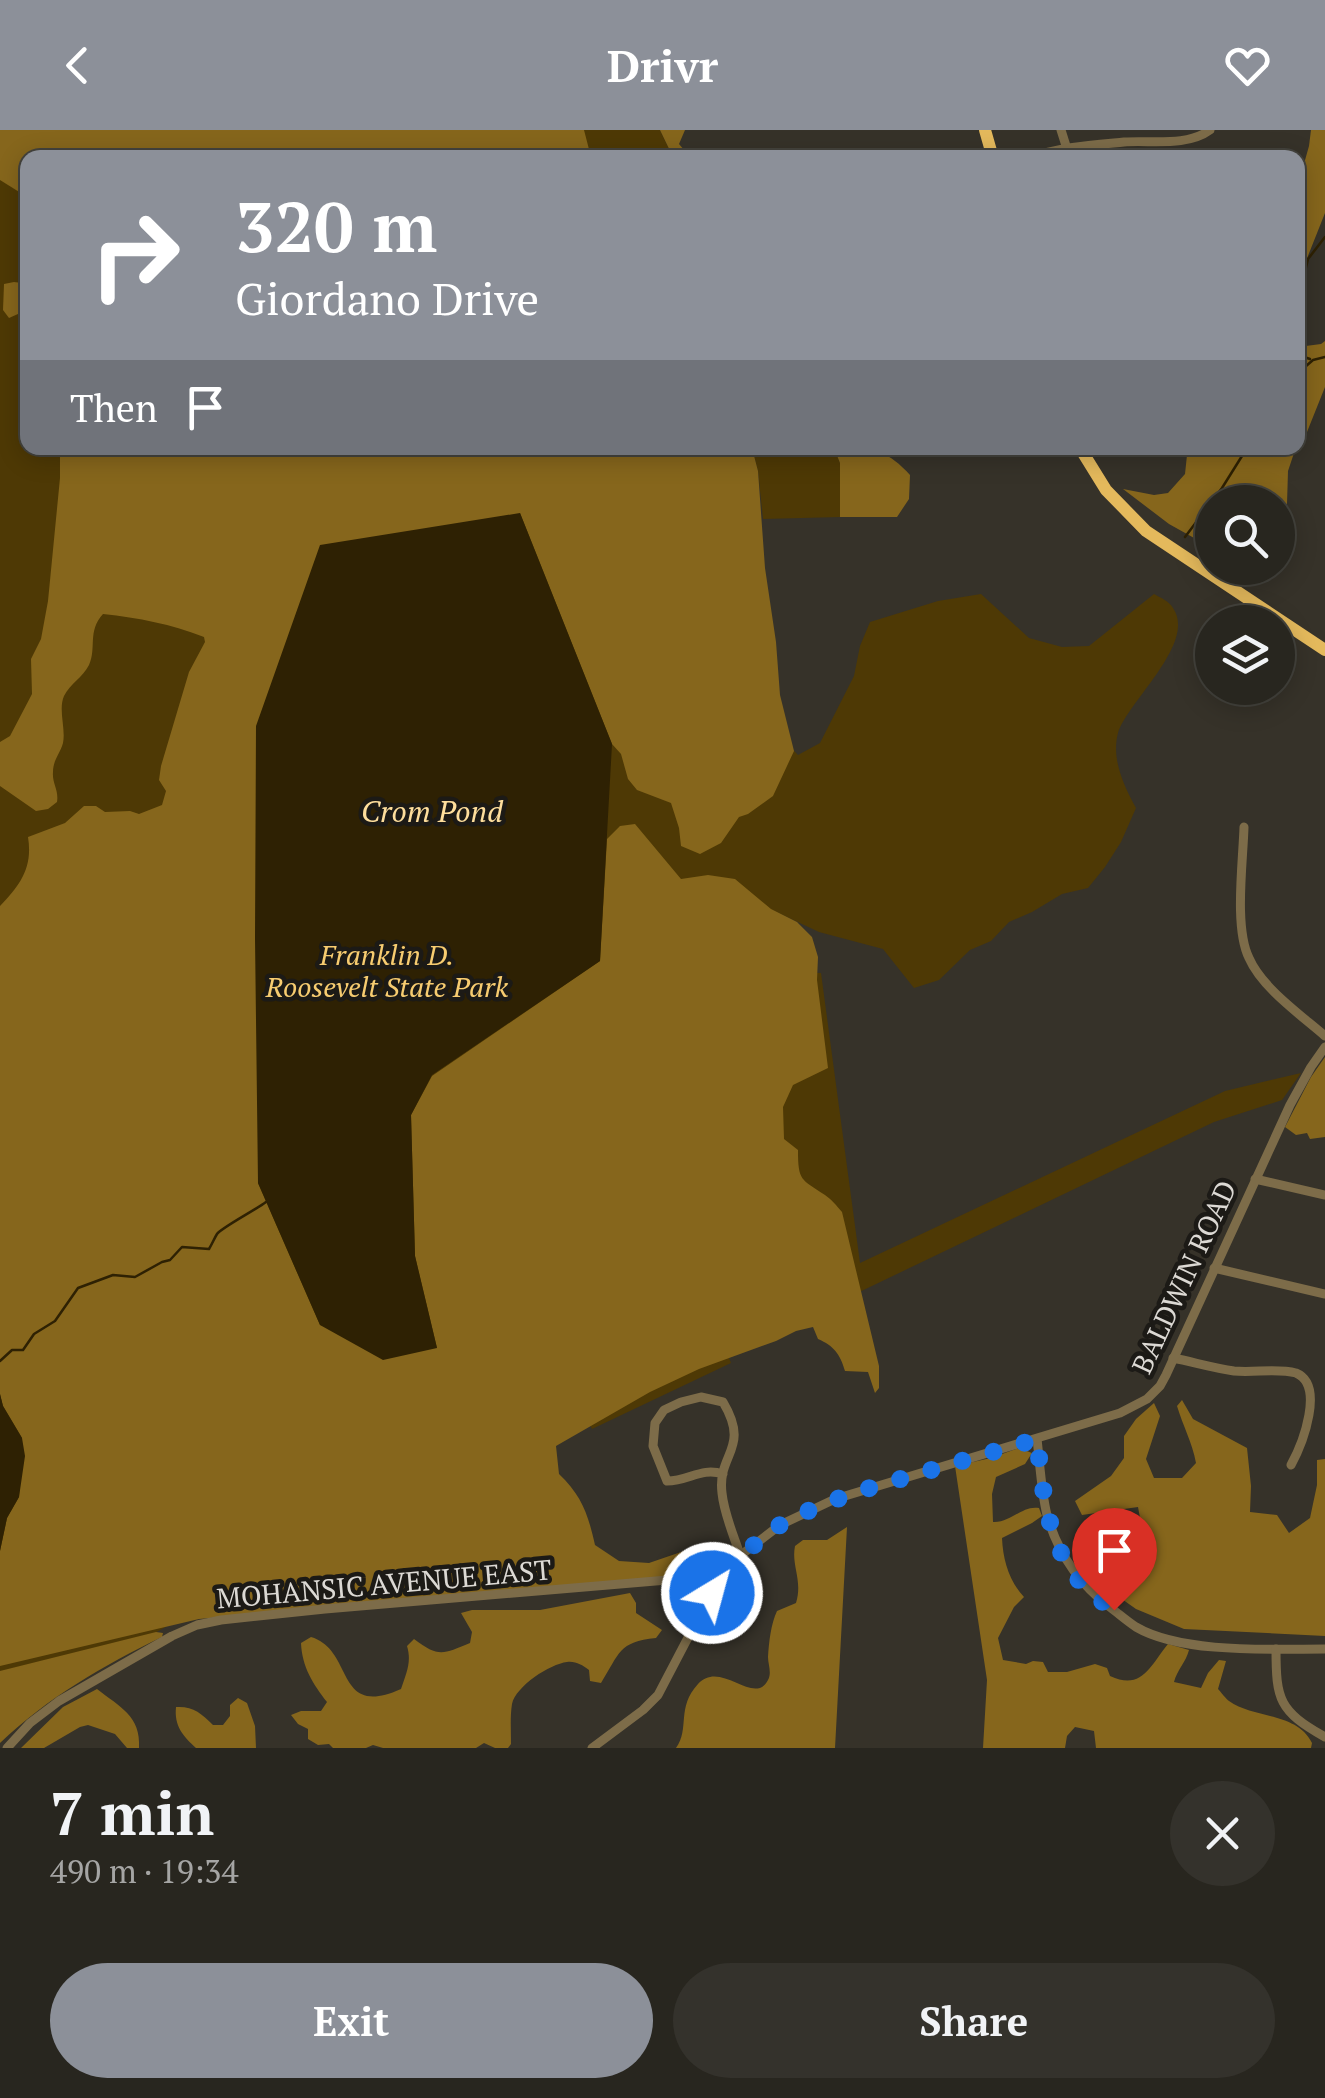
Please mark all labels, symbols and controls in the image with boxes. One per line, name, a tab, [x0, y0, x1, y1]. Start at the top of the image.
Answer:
text: Drivr	[607, 35, 718, 95]
icon: back	[50, 38, 105, 93]
icon: heart	[1220, 38, 1275, 93]
text: 320 m	[235, 179, 437, 272]
icon: right	[70, 190, 200, 320]
text: Giordano Drive	[235, 268, 539, 328]
icon: arrive	[178, 380, 233, 435]
text: Then	[70, 383, 158, 433]
map controls	[1195, 485, 1295, 705]
button: search	[1195, 485, 1295, 585]
button: layers	[1195, 605, 1295, 705]
water label: Crom Pond	[361, 791, 504, 831]
park label: Franklin D. Roosevelt State Park	[265, 936, 509, 1005]
street label: BALDWIN ROAD	[1123, 1174, 1244, 1379]
pin	[1072, 1508, 1157, 1611]
icon: arrive	[1087, 1523, 1142, 1578]
position arrow	[660, 1541, 764, 1645]
street label: MOHANSIC AVENUE EAST	[215, 1550, 553, 1617]
text: 7 min	[50, 1773, 214, 1852]
button: close	[1170, 1781, 1275, 1886]
text: 490 m · 19:34	[50, 1850, 238, 1892]
button: Exit	[50, 1963, 653, 2078]
button: Share	[673, 1963, 1275, 2078]

